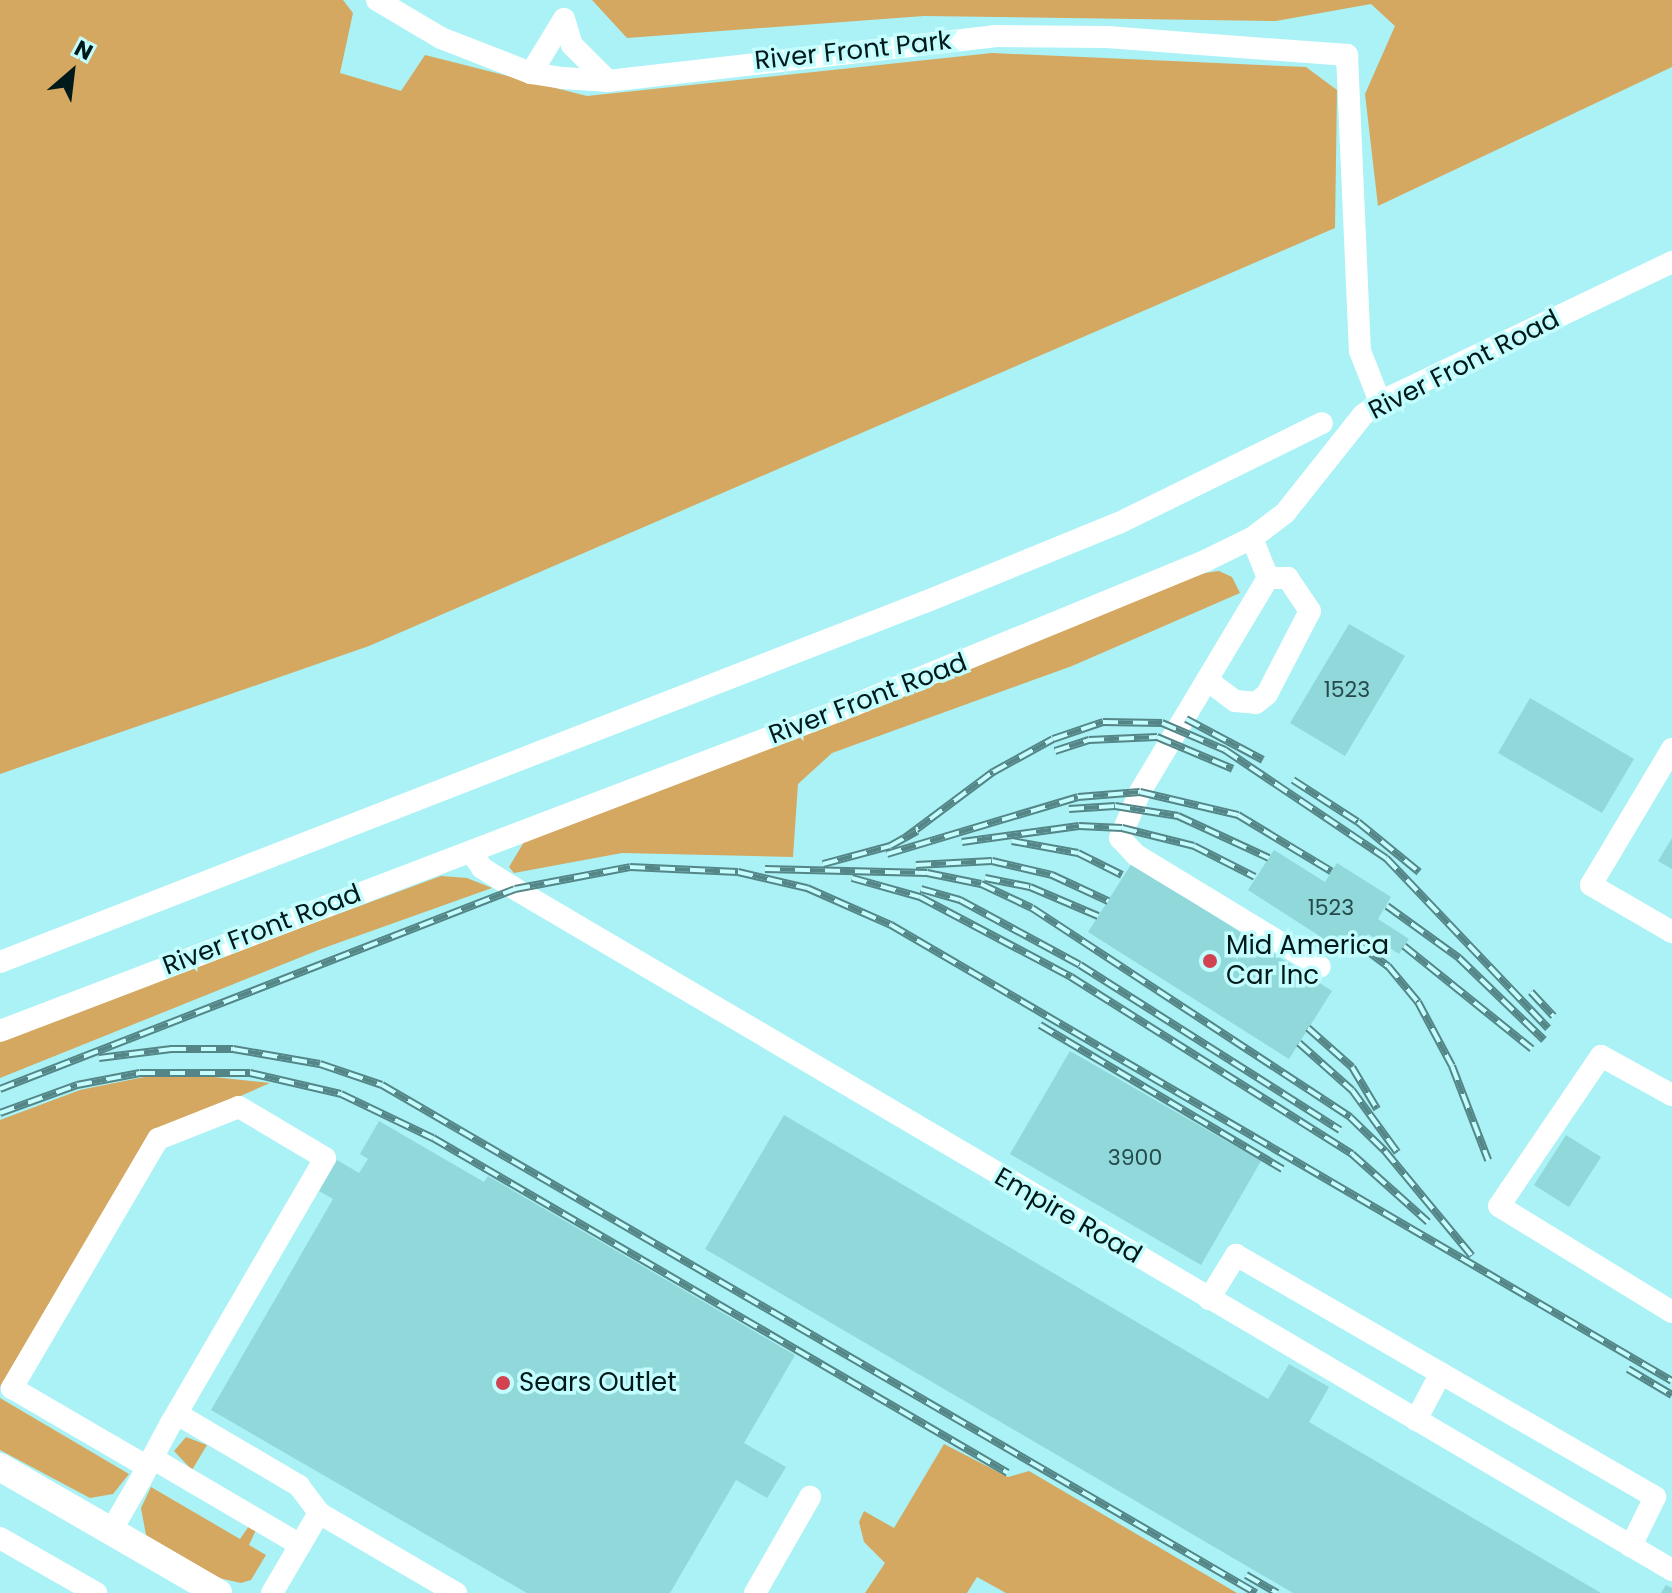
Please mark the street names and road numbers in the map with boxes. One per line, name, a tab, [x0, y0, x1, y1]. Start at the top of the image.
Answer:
street label: River Front Park	[753, 25, 953, 77]
street label: River Front Road	[1364, 304, 1564, 426]
street label: River Front Road	[765, 647, 971, 751]
street label: River Front Road	[159, 878, 365, 982]
street label: Empire Road	[989, 1161, 1147, 1271]

